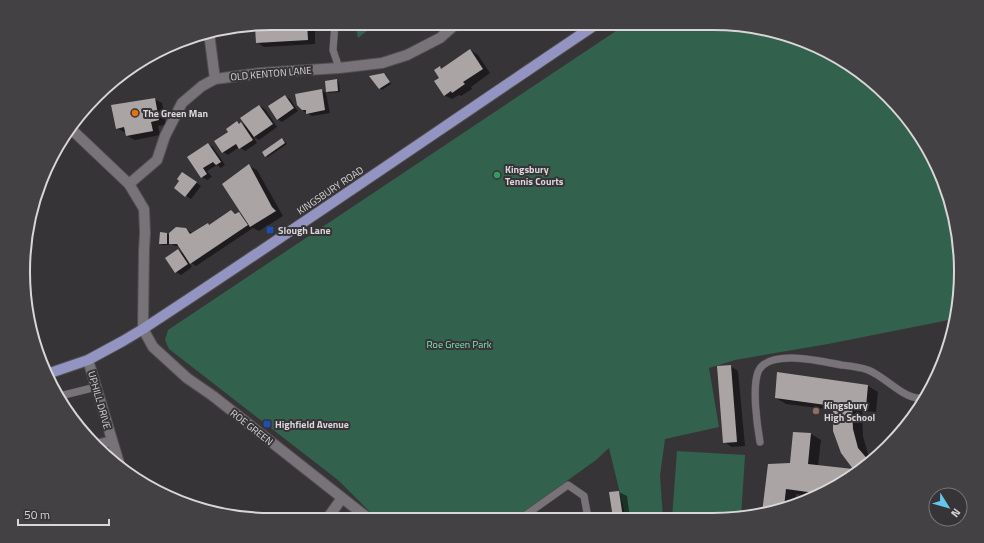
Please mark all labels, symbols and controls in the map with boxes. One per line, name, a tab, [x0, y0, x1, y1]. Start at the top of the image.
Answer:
street label: OLD KENTON LANE	[230, 62, 313, 85]
place label: The Green Man	[143, 106, 208, 121]
marker: The Green Man	[130, 108, 140, 118]
street label: KINGSBURY ROAD	[294, 162, 367, 218]
place label: Kingsbury Tennis Courts	[505, 162, 564, 189]
marker: Kingsbury Tennis Courts	[492, 170, 502, 180]
place label: Slough Lane	[278, 223, 331, 238]
marker: Slough Lane	[265, 225, 275, 235]
park label: Roe Green Park	[427, 337, 492, 352]
street label: UPHILL DRIVE	[84, 369, 115, 431]
place label: Kingsbury High School	[824, 398, 875, 425]
street label: ROE GREEN	[227, 406, 276, 449]
marker: Kingsbury High School	[811, 406, 821, 416]
place label: Highfield Avenue	[275, 417, 349, 432]
marker: Highfield Avenue	[262, 419, 272, 429]
north arrow	[928, 487, 968, 527]
scale bar	[18, 501, 109, 527]
text: 50 m	[24, 505, 50, 524]
text: N	[947, 505, 965, 521]

